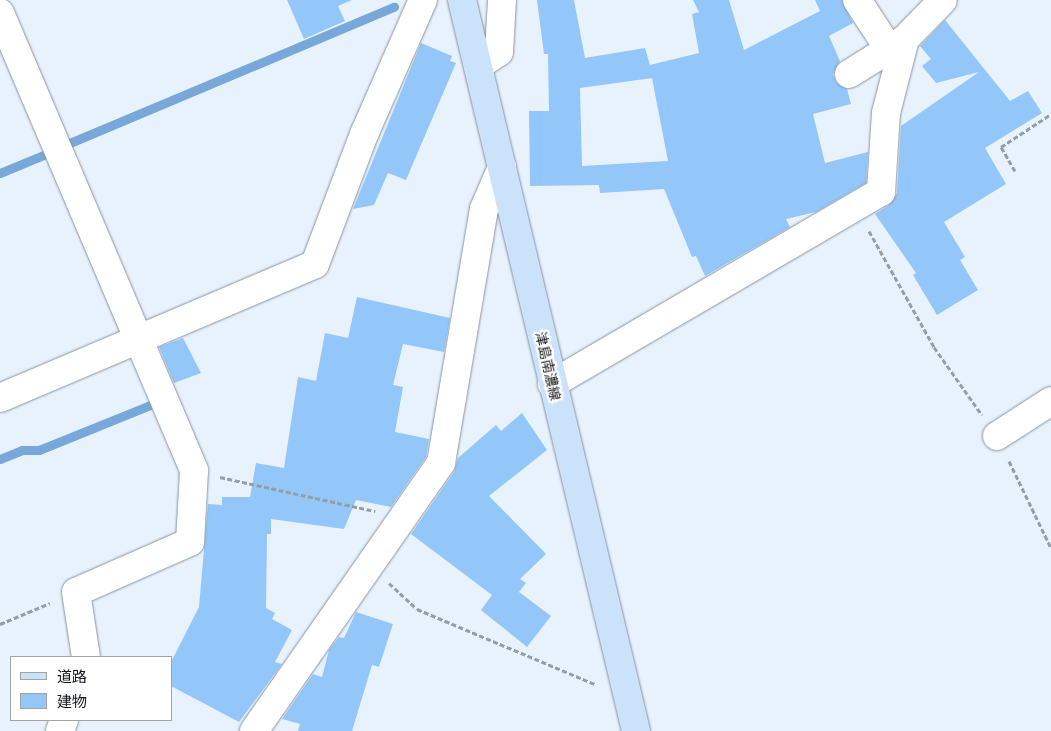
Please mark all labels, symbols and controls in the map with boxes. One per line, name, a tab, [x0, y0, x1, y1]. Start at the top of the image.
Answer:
street label: 津島南濃線	[532, 330, 564, 402]
legend	[10, 656, 172, 721]
text: 道路	[57, 667, 87, 686]
text: 建物	[57, 692, 87, 711]

